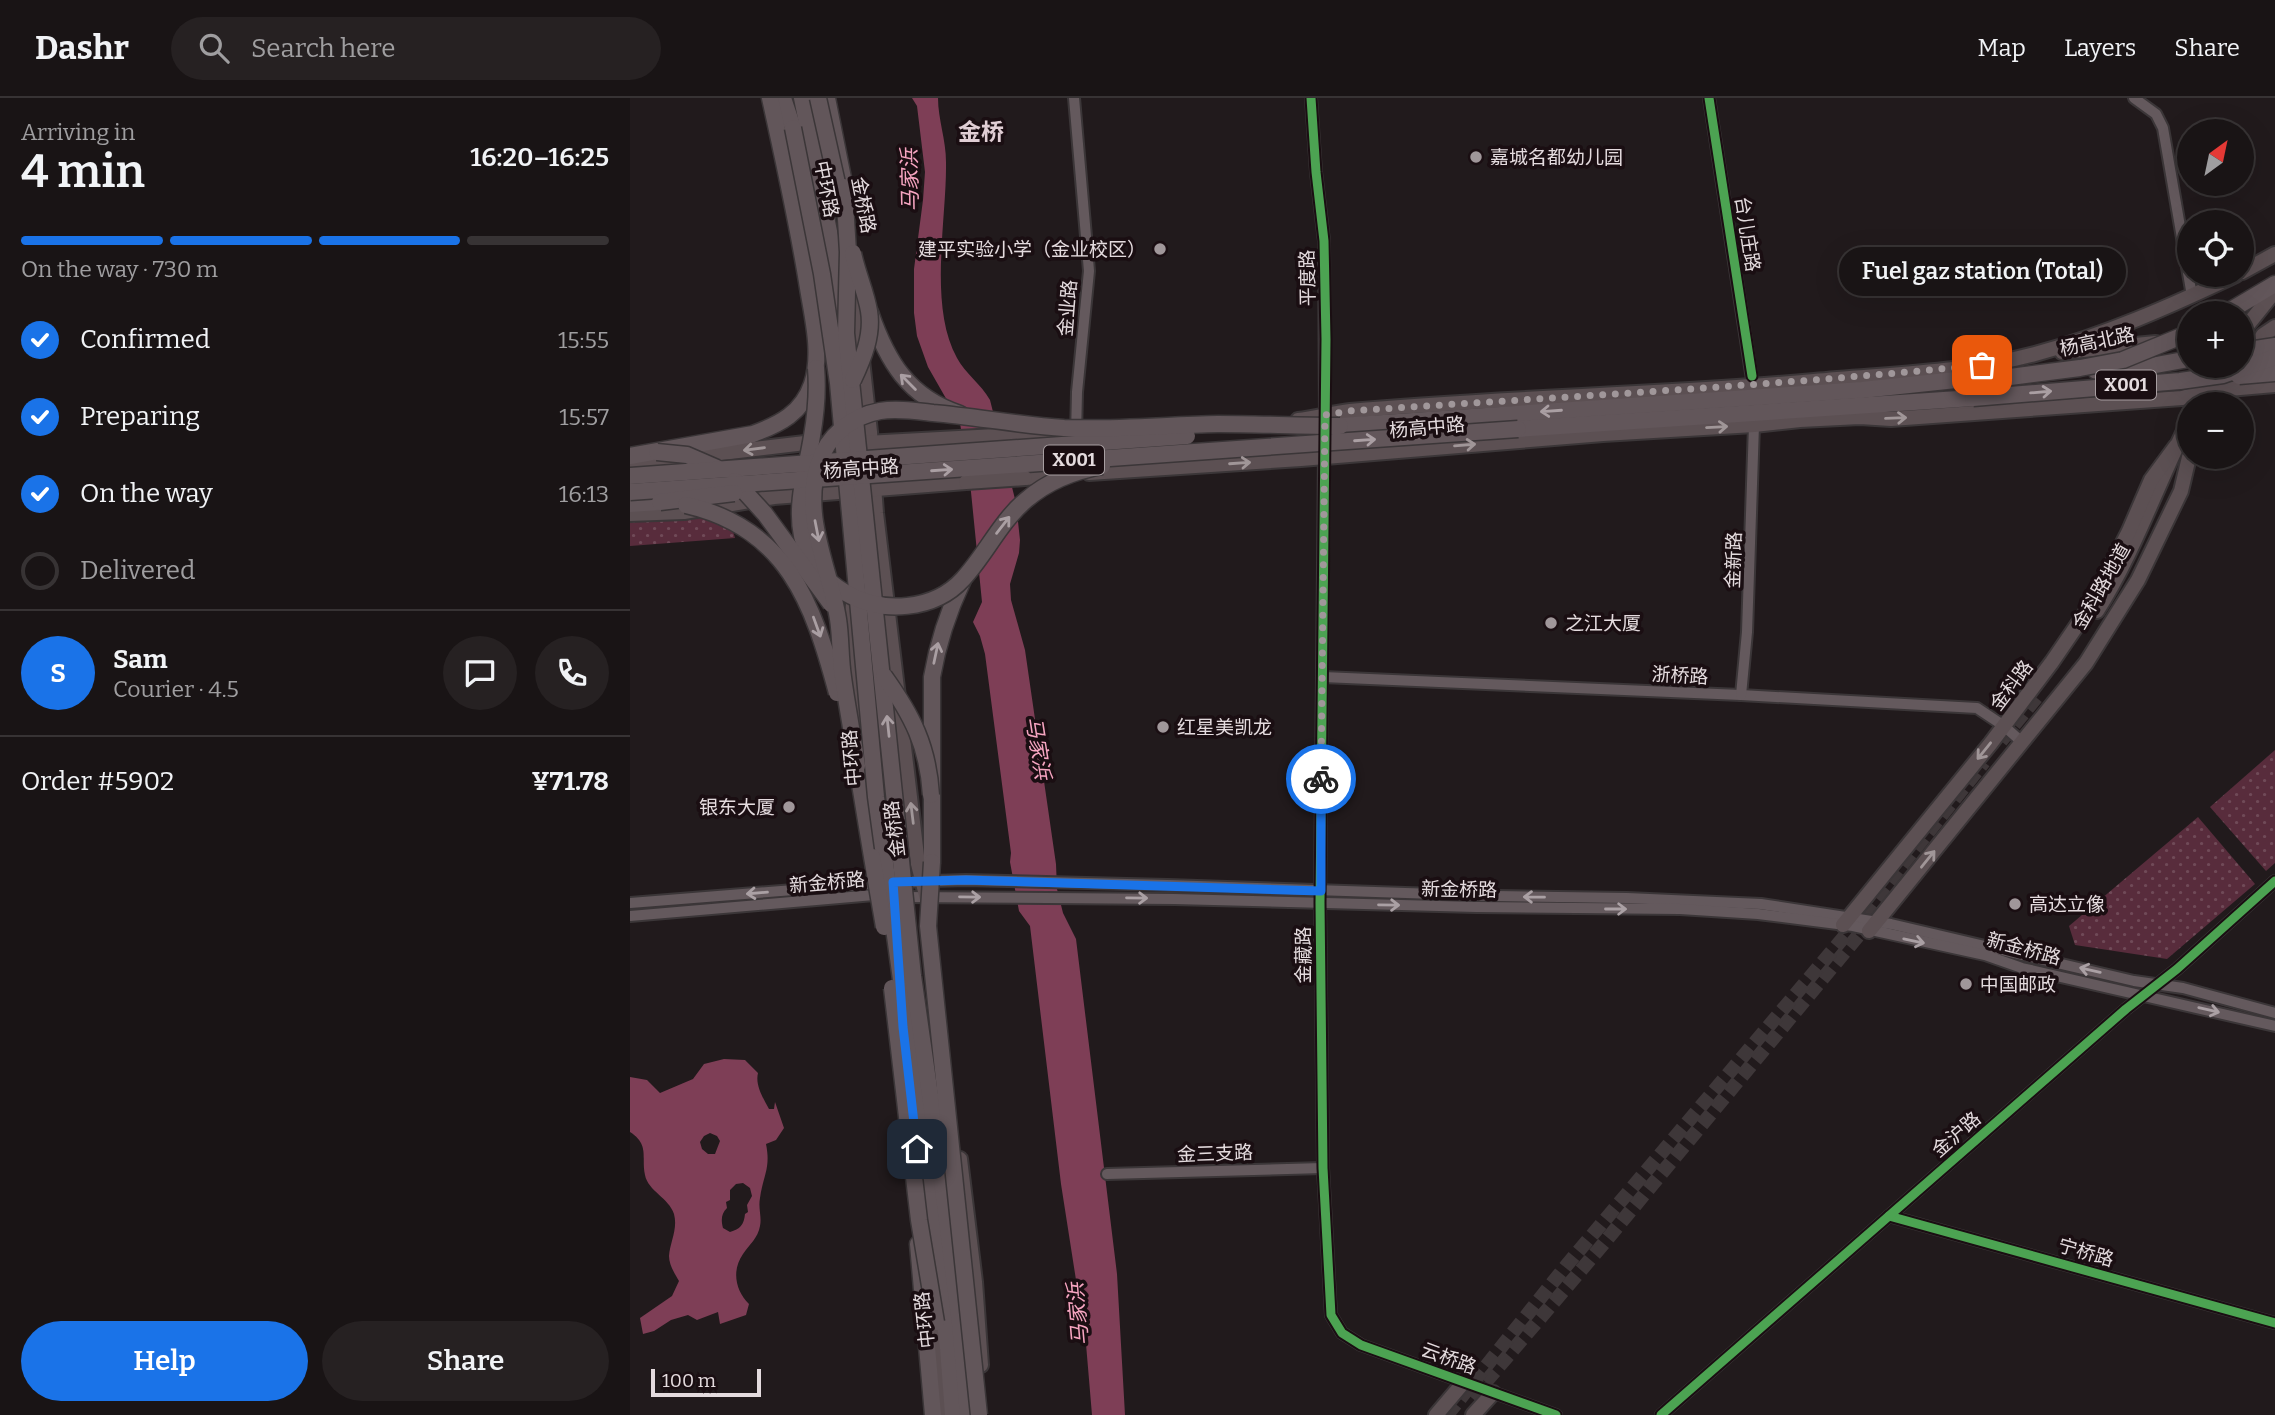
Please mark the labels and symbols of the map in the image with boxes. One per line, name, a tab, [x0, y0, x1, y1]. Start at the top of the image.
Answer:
district label: 金桥	[958, 118, 1004, 146]
north arrow	[2177, 119, 2254, 196]
water label: 马家浜	[896, 146, 924, 212]
place label: 嘉城名都幼儿园	[1490, 146, 1623, 169]
marker: 嘉城名都幼儿园	[1468, 149, 1484, 165]
street label: 中环路	[810, 159, 843, 219]
street label: 金桥路	[847, 175, 880, 235]
street label: 台儿庄路	[1730, 195, 1765, 273]
place label: 建平实验小学（金业校区）	[918, 238, 1146, 261]
marker: 建平实验小学（金业校区）	[1152, 241, 1168, 257]
callout: Fuel gaz station (Total)	[1838, 246, 2126, 295]
street label: 平度路	[1296, 249, 1319, 307]
street label: 金业路	[1054, 279, 1081, 337]
street label: 杨高北路	[2058, 322, 2137, 361]
pin	[1952, 335, 2012, 395]
road number: X001	[2096, 370, 2156, 400]
one-way arrow	[899, 373, 916, 390]
one-way arrow	[2029, 385, 2052, 398]
one-way arrow	[1541, 405, 1563, 418]
one-way arrow	[1884, 411, 1907, 424]
street label: 杨高中路	[1388, 413, 1466, 442]
one-way arrow	[1705, 420, 1727, 433]
one-way arrow	[1353, 433, 1376, 446]
one-way arrow	[1454, 438, 1476, 451]
one-way arrow	[743, 443, 766, 456]
road number: X001	[1044, 446, 1104, 474]
street label: 杨高中路	[822, 454, 900, 483]
one-way arrow	[1228, 456, 1250, 469]
one-way arrow	[931, 463, 953, 476]
one-way arrow	[996, 516, 1011, 534]
one-way arrow	[811, 519, 824, 542]
street label: 金新路	[1721, 531, 1746, 589]
street label: 金科路地道	[2068, 539, 2135, 633]
place label: 之江大厦	[1565, 612, 1641, 635]
one-way arrow	[812, 615, 824, 637]
marker: 之江大厦	[1543, 615, 1559, 631]
one-way arrow	[930, 642, 944, 665]
street label: 金科路	[1985, 656, 2038, 715]
street label: 浙桥路	[1651, 663, 1709, 688]
one-way arrow	[881, 715, 894, 737]
water label: 马家浜	[1020, 715, 1056, 783]
place label: 红星美凯龙	[1177, 716, 1272, 739]
marker: 红星美凯龙	[1155, 719, 1171, 735]
street label: 中环路	[838, 729, 865, 787]
one-way arrow	[1976, 742, 1991, 760]
courier	[1286, 744, 1356, 814]
place label: 银东大厦	[699, 796, 775, 819]
marker: 银东大厦	[781, 799, 797, 815]
street label: 金桥路	[880, 799, 909, 859]
one-way arrow	[905, 802, 918, 824]
one-way arrow	[1920, 851, 1936, 869]
street label: 新金桥路	[788, 868, 866, 897]
street label: 新金桥路	[1421, 877, 1497, 902]
one-way arrow	[746, 887, 768, 900]
one-way arrow	[958, 890, 981, 904]
one-way arrow	[1523, 890, 1546, 904]
one-way arrow	[1125, 892, 1148, 905]
place label: 高达立像	[2029, 893, 2105, 916]
marker: 高达立像	[2007, 896, 2023, 912]
one-way arrow	[1377, 899, 1400, 912]
one-way arrow	[1604, 902, 1627, 916]
street label: 金藏路	[1292, 926, 1315, 984]
street label: 新金桥路	[1984, 928, 2064, 969]
one-way arrow	[1902, 934, 1925, 948]
one-way arrow	[2079, 963, 2102, 976]
place label: 中国邮政	[1980, 973, 2056, 996]
marker: 中国邮政	[1958, 976, 1974, 992]
one-way arrow	[2197, 1004, 2220, 1018]
street label: 金沪路	[1927, 1107, 1985, 1162]
pin	[887, 1119, 947, 1179]
street label: 金三支路	[1177, 1141, 1253, 1166]
street label: 宁桥路	[2055, 1234, 2116, 1271]
water label: 马家浜	[1062, 1279, 1094, 1347]
street label: 中环路	[910, 1290, 939, 1350]
street label: 云桥路	[1418, 1338, 1480, 1379]
scale bar	[651, 1366, 761, 1398]

